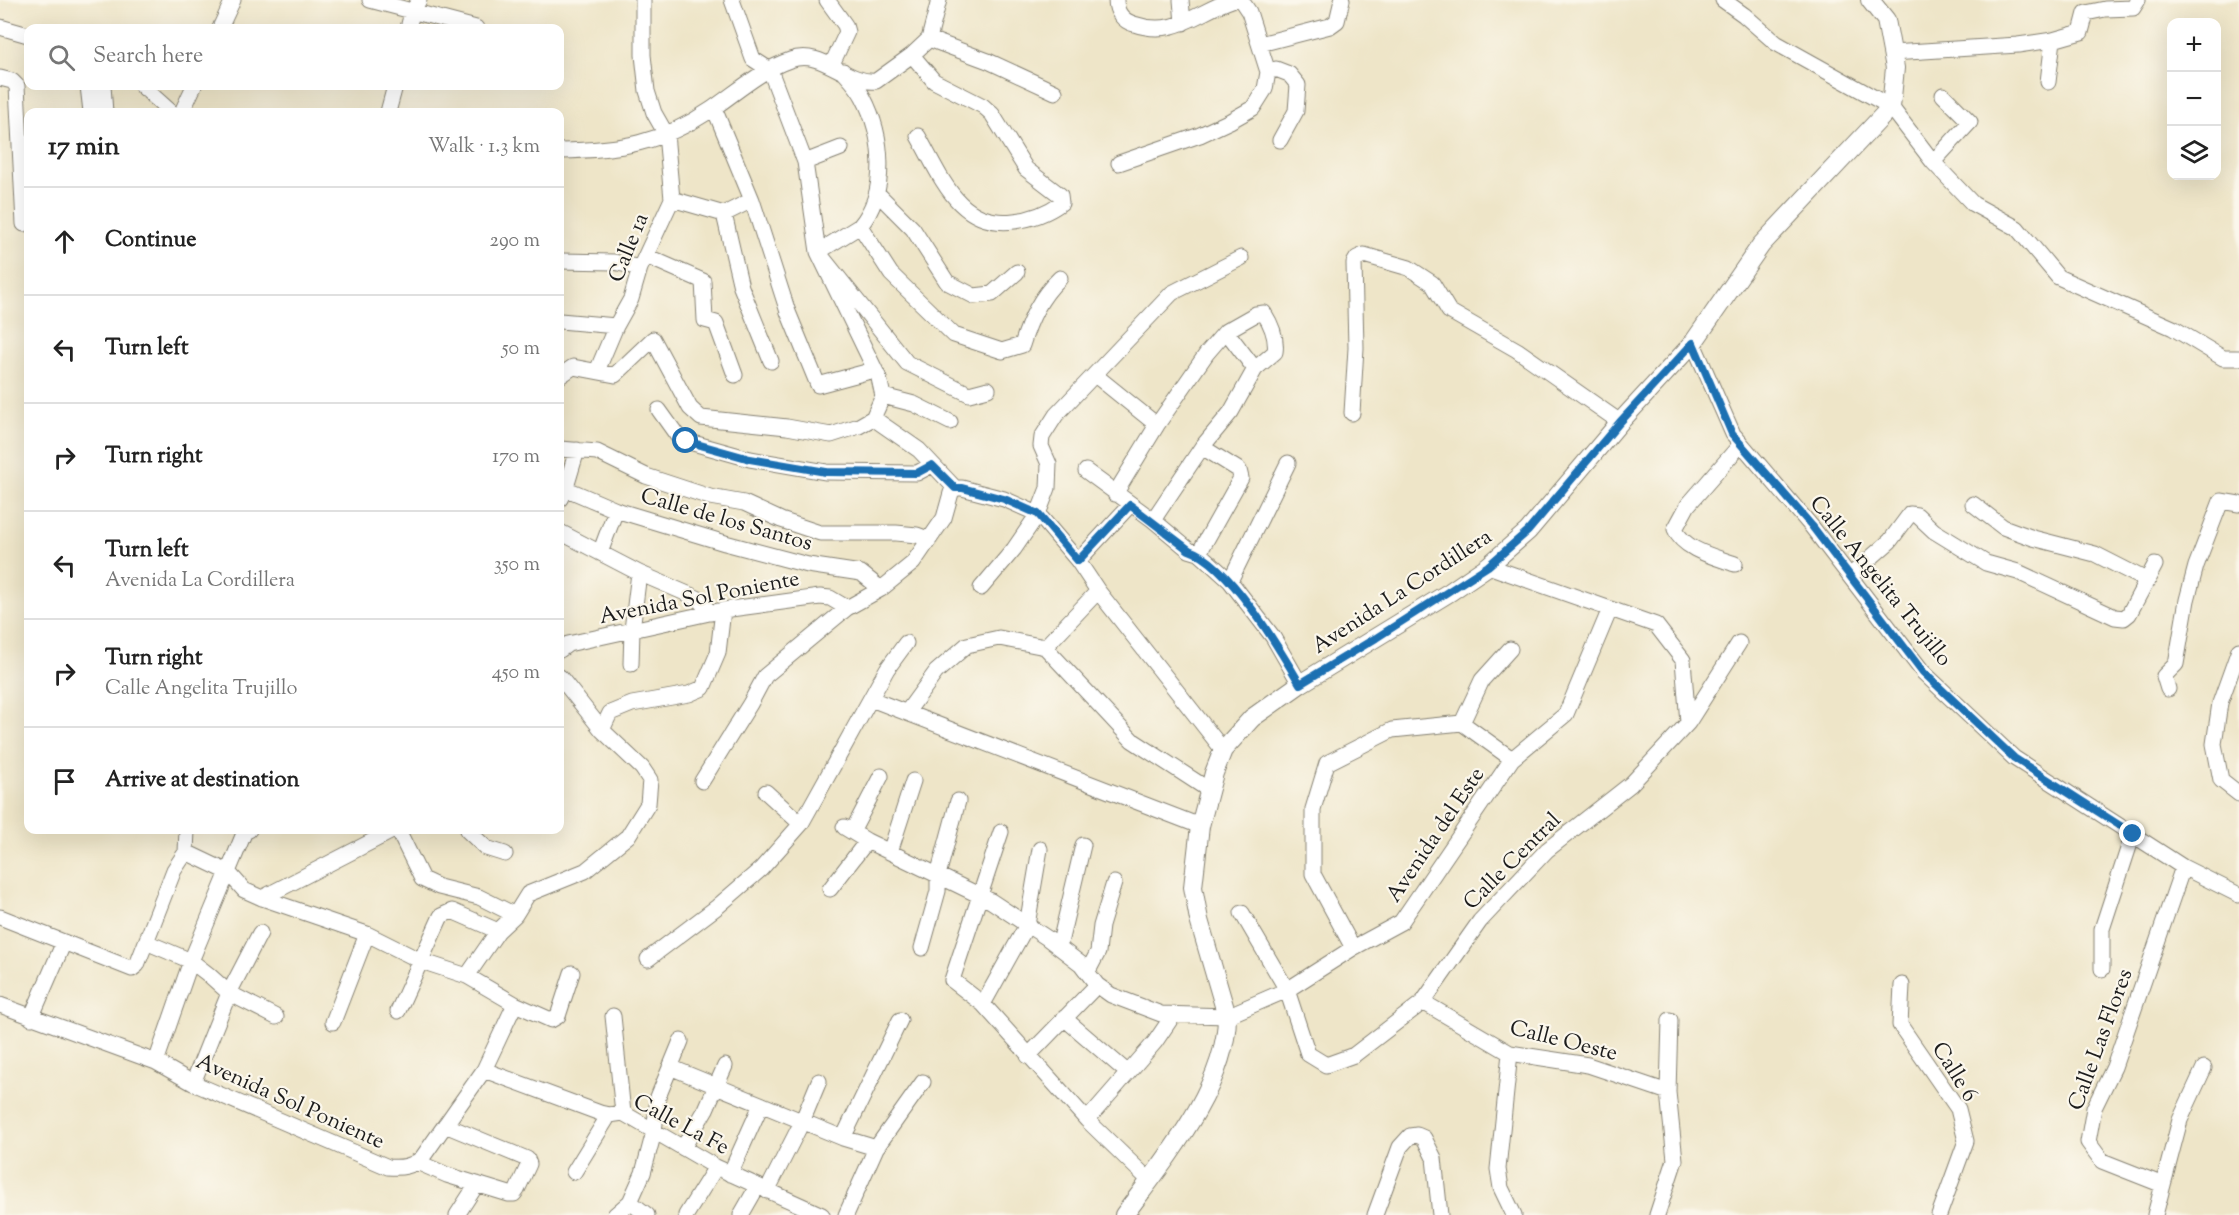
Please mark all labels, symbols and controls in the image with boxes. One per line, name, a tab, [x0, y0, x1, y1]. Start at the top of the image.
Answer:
map controls	[2167, 18, 2221, 180]
button: +	[2167, 18, 2221, 72]
search box	[24, 24, 564, 90]
icon: search	[45, 41, 78, 74]
text: Search here	[93, 41, 203, 73]
button: −	[2167, 72, 2221, 126]
button: layers	[2167, 126, 2221, 180]
text: 17 min	[48, 129, 120, 166]
text: Walk · 1.3 km	[428, 133, 540, 162]
street label: Calle 1a	[601, 209, 658, 288]
icon: ahead	[48, 225, 81, 258]
text: Continue	[105, 225, 196, 257]
text: 290 m	[490, 227, 540, 256]
icon: left	[48, 333, 81, 366]
text: Turn left	[105, 333, 188, 365]
text: 50 m	[502, 335, 540, 364]
route start	[672, 427, 698, 453]
icon: right	[48, 441, 81, 474]
text: Turn right	[105, 441, 202, 473]
text: 170 m	[492, 443, 540, 472]
street label: Calle de los Santos	[637, 481, 816, 561]
street label: Calle Angelita Trujillo	[1801, 490, 1959, 674]
street label: Avenida La Cordillera	[1306, 522, 1499, 663]
text: Turn left	[105, 535, 188, 567]
icon: left	[48, 549, 81, 582]
text: 350 m	[494, 551, 540, 580]
street label: Avenida Sol Poniente	[597, 564, 803, 634]
text: Avenida La Cordillera	[105, 567, 295, 596]
text: Turn right	[105, 643, 202, 675]
icon: right	[48, 657, 81, 690]
text: 450 m	[492, 659, 540, 688]
text: Calle Angelita Trujillo	[105, 675, 297, 704]
street label: Avenida del Este	[1379, 762, 1494, 910]
icon: arrive	[48, 765, 81, 798]
text: Arrive at destination	[105, 765, 300, 797]
street label: Calle Central	[1457, 806, 1569, 918]
route end	[2119, 820, 2145, 846]
street label: Calle Las Flores	[2061, 965, 2142, 1115]
street label: Calle Oeste	[1506, 1013, 1621, 1071]
street label: Calle 6	[1923, 1036, 1984, 1109]
street label: Avenida Sol Poniente	[190, 1047, 389, 1159]
street label: Calle La Fe	[627, 1087, 734, 1164]

